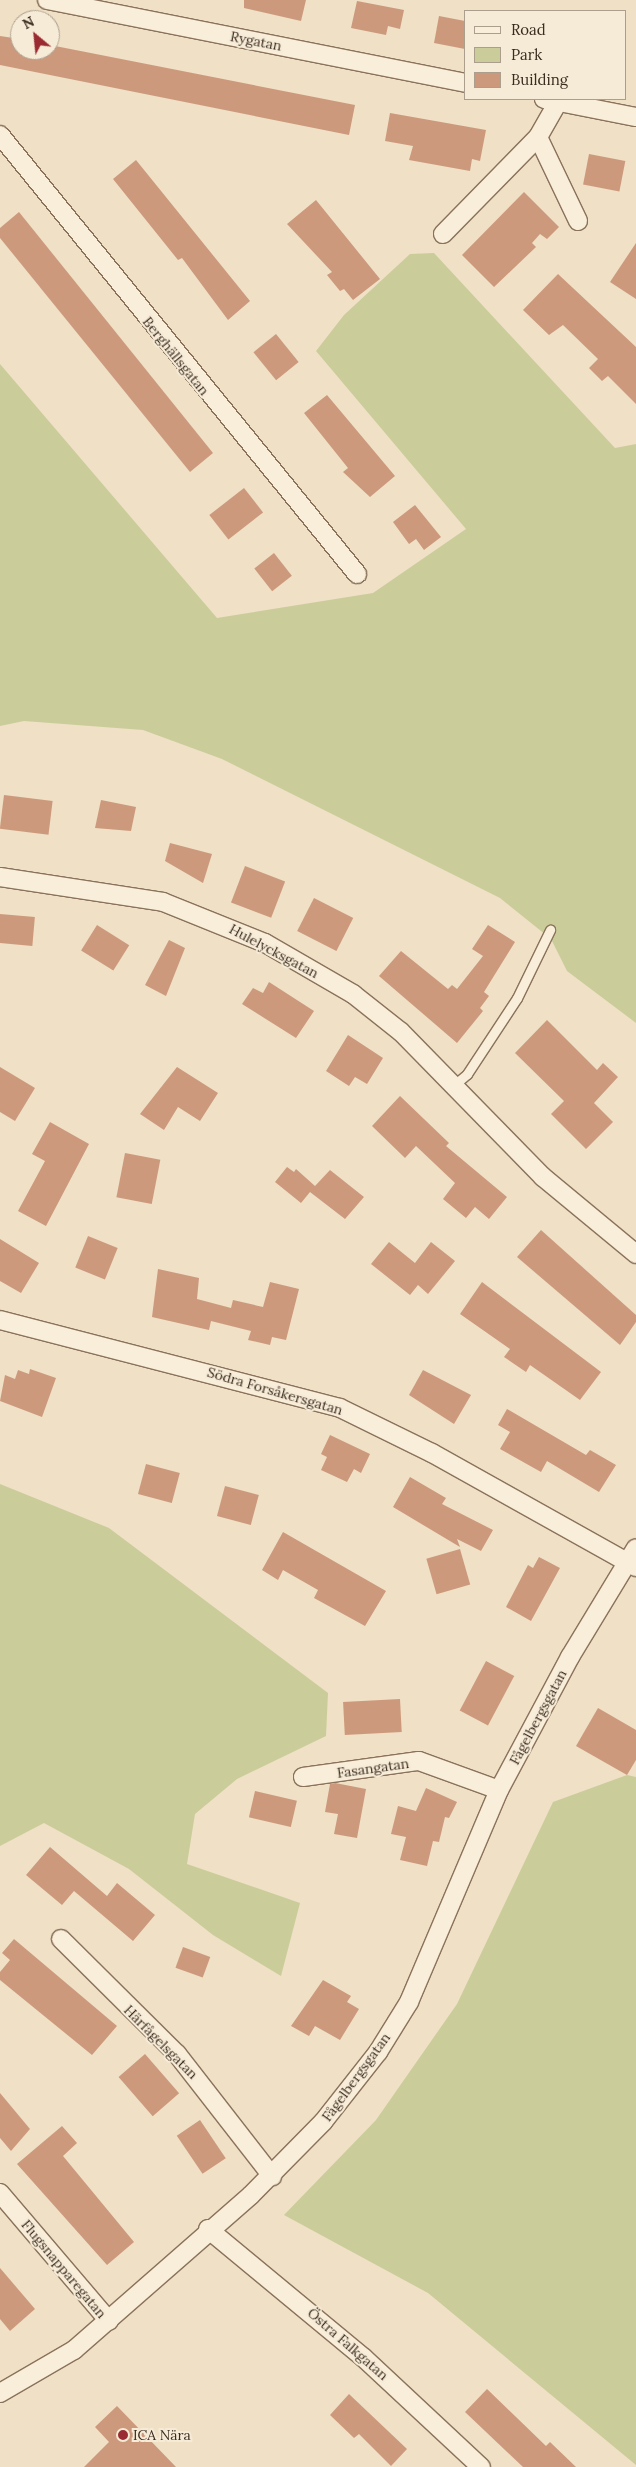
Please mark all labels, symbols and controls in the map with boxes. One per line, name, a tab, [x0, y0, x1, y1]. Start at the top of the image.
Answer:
north arrow	[10, 10, 60, 60]
legend	[464, 10, 626, 100]
text: N	[19, 12, 37, 33]
text: Road	[511, 20, 546, 39]
street label: Rygatan	[229, 28, 283, 54]
text: Park	[511, 45, 542, 64]
text: Building	[511, 70, 568, 89]
street label: Berghällsgatan	[139, 313, 213, 399]
street label: Hulelycksgatan	[226, 920, 322, 982]
street label: Södra Forsåkersgatan	[205, 1364, 345, 1418]
street label: Fågelbergsgatan	[506, 1667, 570, 1767]
street label: Fasangatan	[336, 1755, 410, 1781]
street label: Härfågelsgatan	[121, 2002, 201, 2082]
street label: Fågelbergsgatan	[318, 2029, 394, 2125]
street label: Flugsnapparegatan	[18, 2216, 110, 2322]
street label: Östra Falkgatan	[304, 2304, 392, 2384]
place label: ICA Nära	[133, 2427, 191, 2443]
marker: ICA Nära	[117, 2429, 129, 2441]

